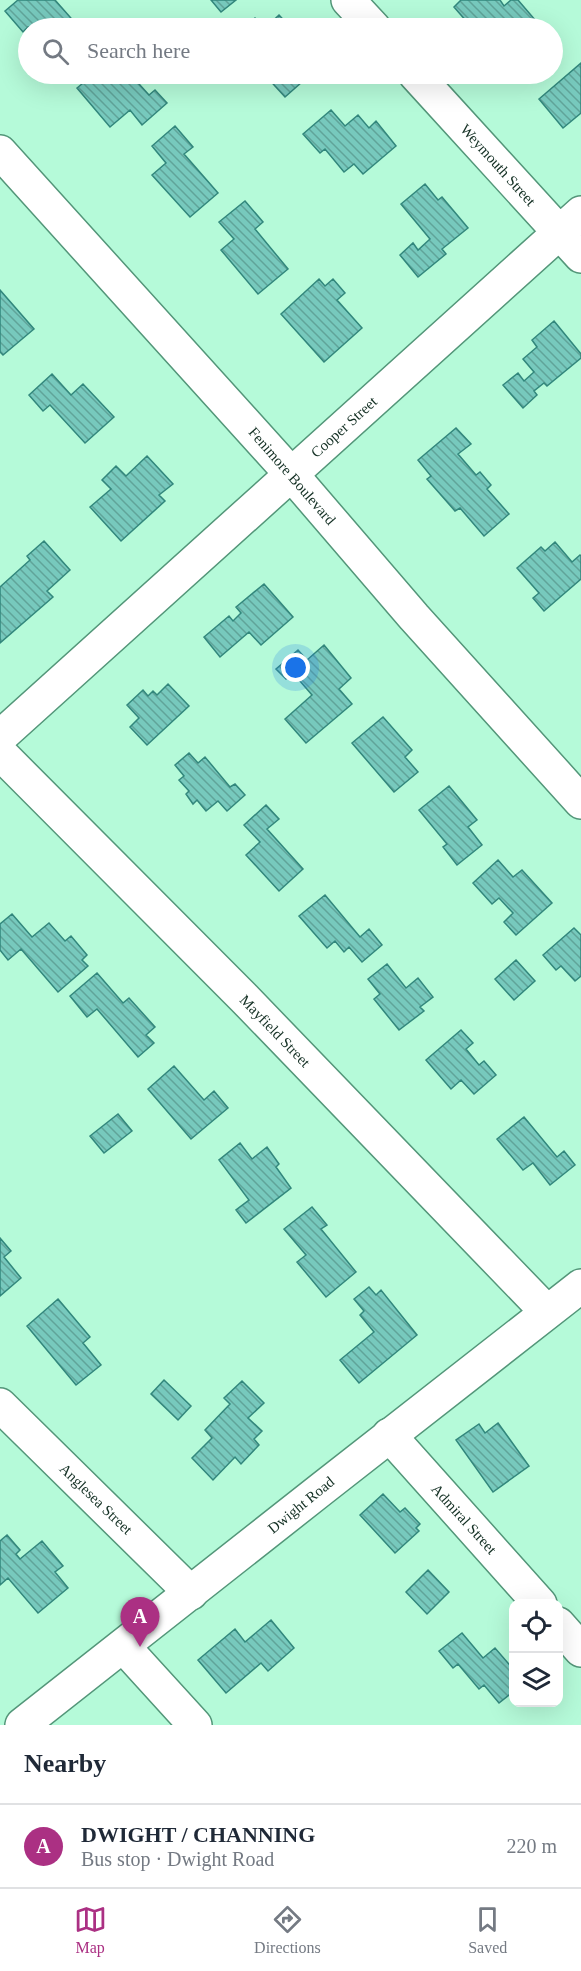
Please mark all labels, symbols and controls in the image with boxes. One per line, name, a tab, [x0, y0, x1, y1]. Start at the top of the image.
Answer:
search box	[18, 18, 563, 84]
icon: search	[39, 35, 72, 68]
text: Search here	[87, 38, 190, 63]
street label: Weymouth Street	[457, 121, 539, 210]
street label: Cooper Street	[308, 393, 381, 461]
street label: Fenimore Boulevard	[245, 424, 339, 528]
your location	[281, 653, 310, 682]
street label: Mayfield Street	[237, 992, 314, 1071]
street label: Anglesea Street	[56, 1460, 136, 1538]
street label: Dwight Road	[265, 1473, 338, 1537]
street label: Admiral Street	[428, 1481, 500, 1558]
pin: A	[120, 1598, 160, 1647]
map controls	[509, 1599, 563, 1707]
button: locate	[509, 1599, 563, 1653]
button: layers	[509, 1653, 563, 1707]
text: Nearby	[24, 1749, 106, 1778]
text: DWIGHT / CHANNING	[81, 1822, 315, 1847]
text: A	[36, 1835, 51, 1857]
text: 220 m	[506, 1835, 557, 1857]
text: Bus stop · Dwight Road	[81, 1848, 274, 1870]
tab: Map	[74, 1903, 107, 1957]
tab: Directions	[254, 1903, 321, 1957]
tab: Saved	[468, 1903, 507, 1957]

